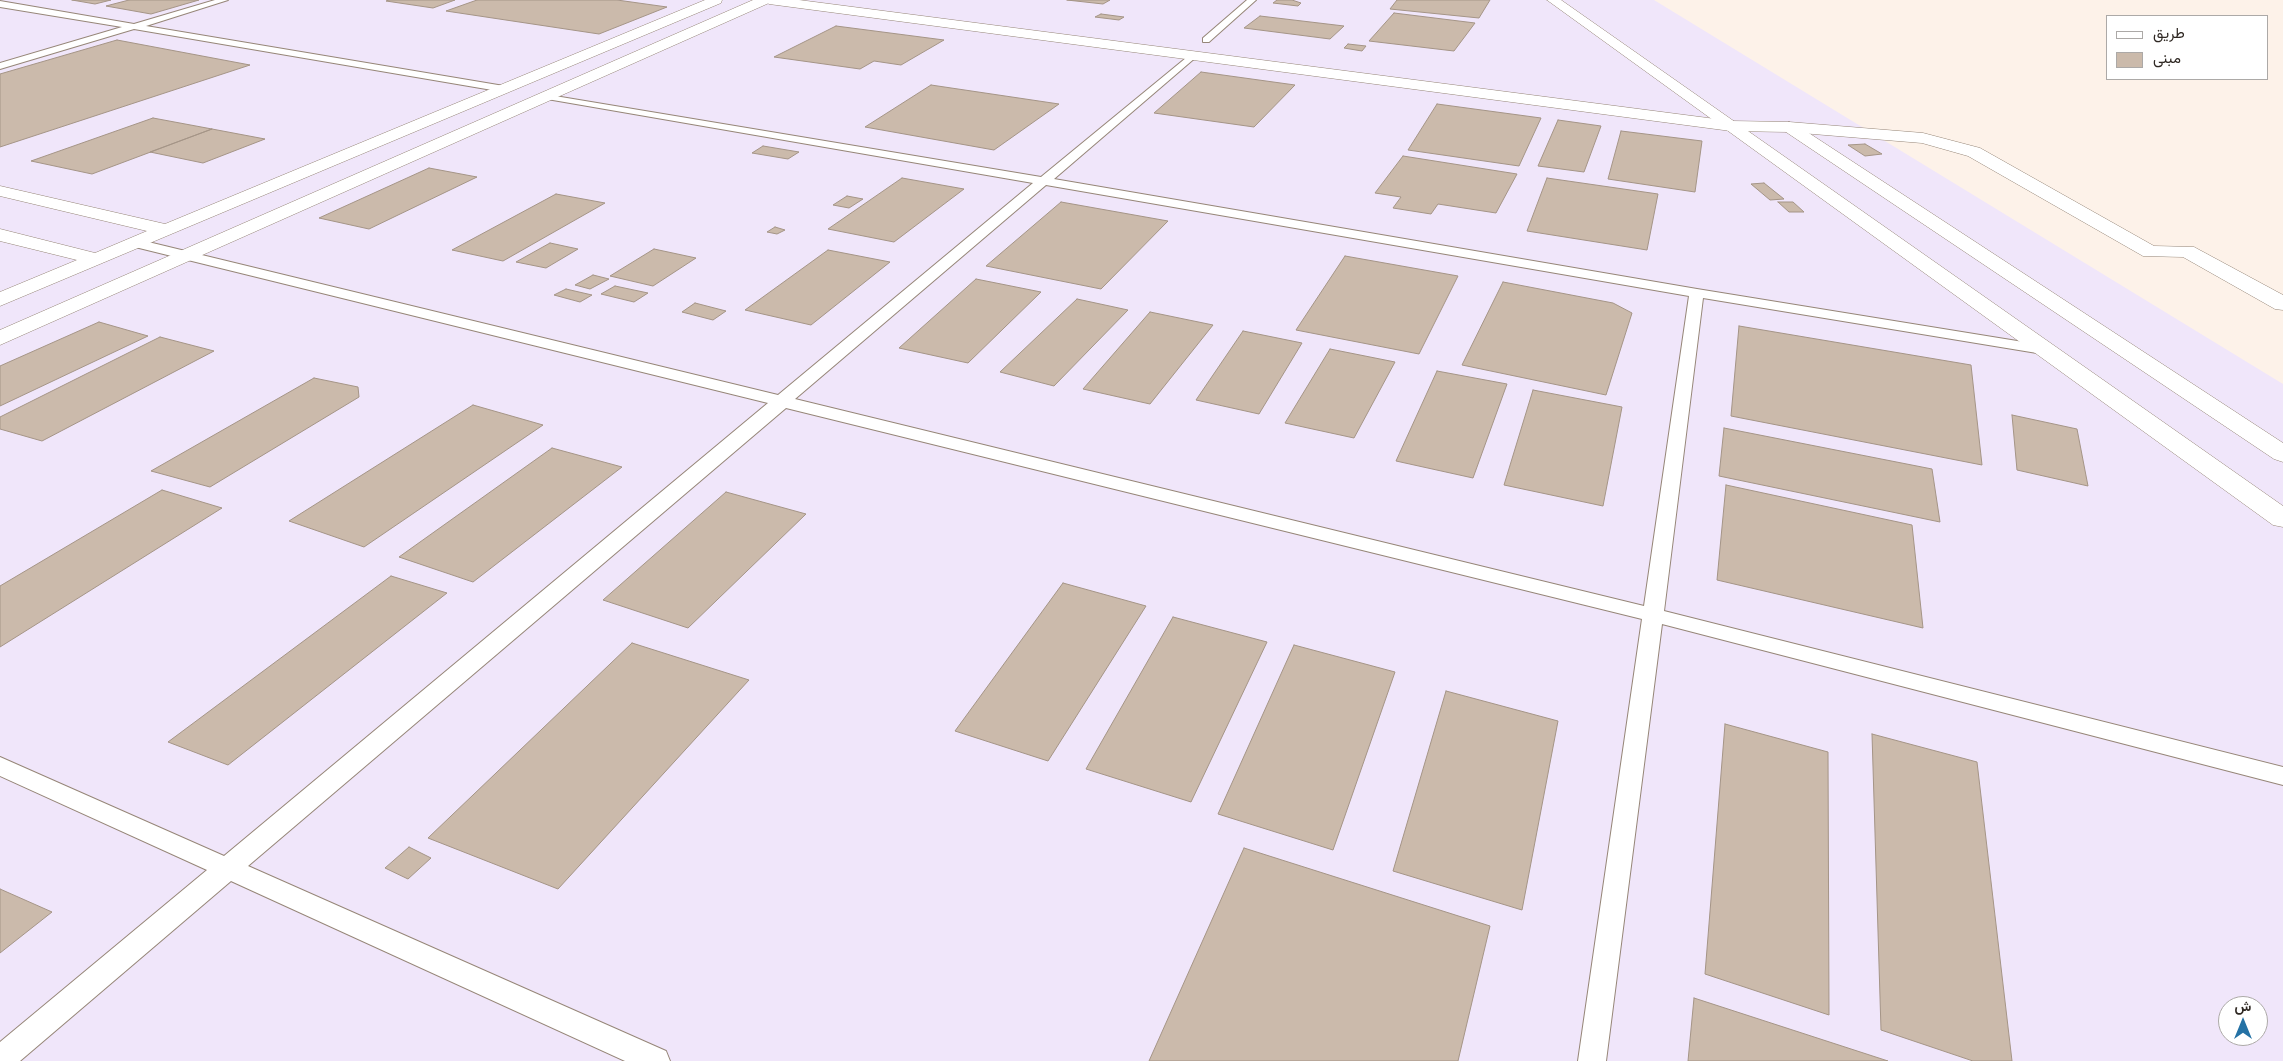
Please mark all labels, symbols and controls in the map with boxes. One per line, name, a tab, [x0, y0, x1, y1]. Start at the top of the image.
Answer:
legend	[2106, 15, 2268, 80]
text: طريق	[2153, 23, 2185, 44]
text: مبنى	[2153, 48, 2181, 69]
north arrow	[2218, 996, 2268, 1046]
text: ش	[2235, 997, 2251, 1017]

